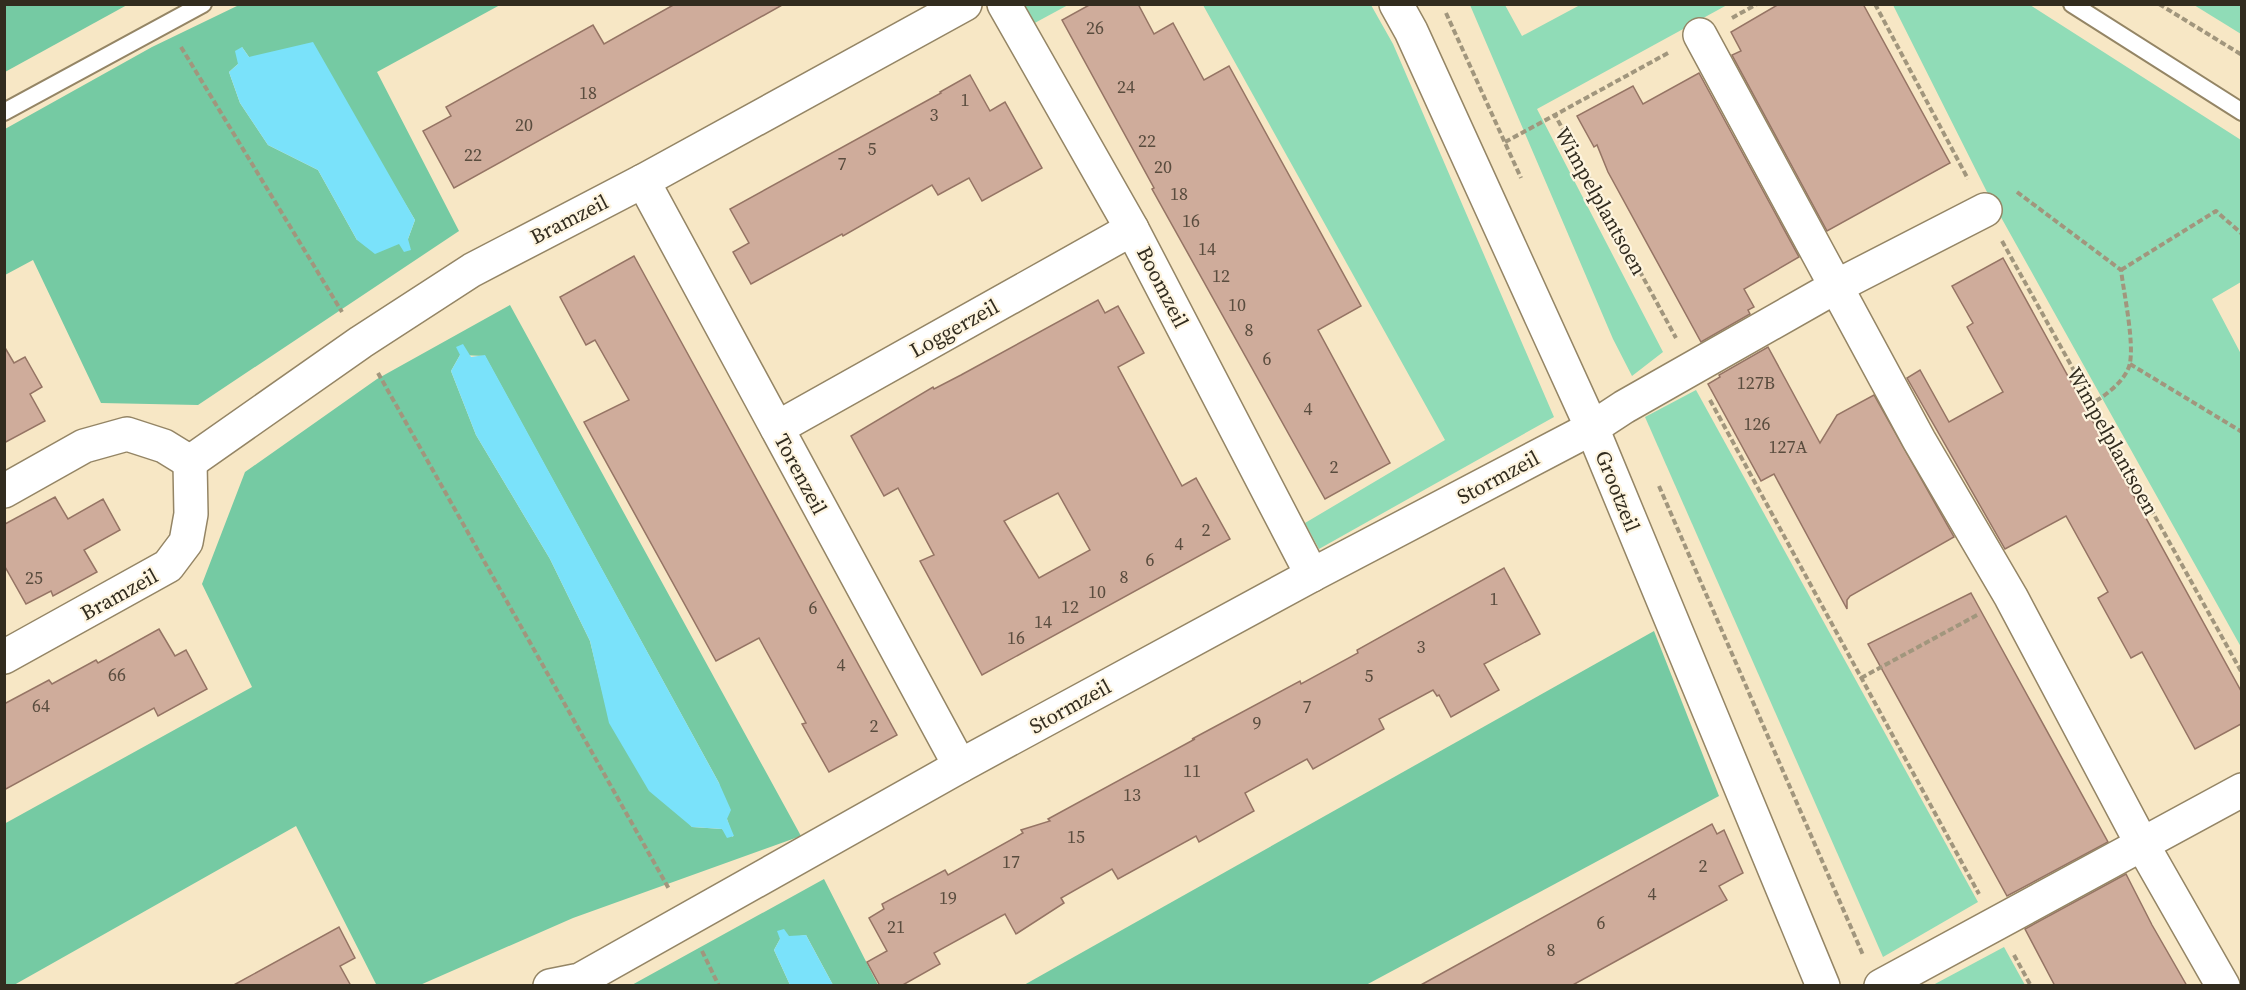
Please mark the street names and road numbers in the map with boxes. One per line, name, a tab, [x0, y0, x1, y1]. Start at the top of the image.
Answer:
street label: Wimpelplantsoen	[1548, 122, 1654, 281]
street label: Bramzeil	[525, 187, 613, 251]
street label: Boomzeil	[1130, 241, 1196, 333]
street label: Loggerzeil	[904, 292, 1004, 364]
street label: Wimpelplantsoen	[2060, 362, 2166, 521]
street label: Torenzeil	[768, 428, 834, 520]
street label: Stormzeil	[1452, 443, 1544, 511]
street label: Grootzeil	[1589, 446, 1647, 536]
street label: Bramzeil	[75, 561, 163, 627]
street label: Stormzeil	[1024, 672, 1116, 740]

